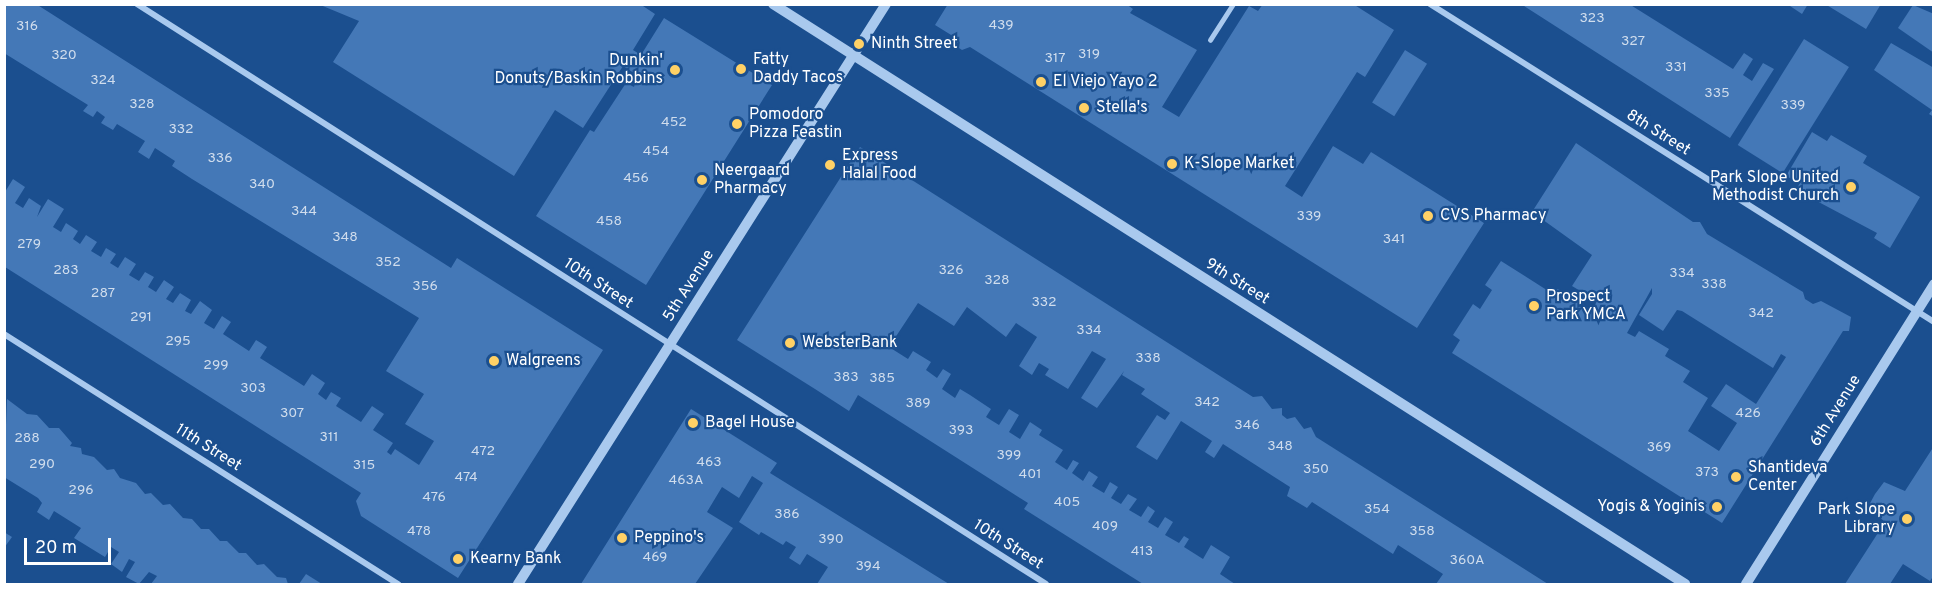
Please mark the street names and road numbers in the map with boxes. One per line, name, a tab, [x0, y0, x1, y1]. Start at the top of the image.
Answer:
street label: 8th Street	[1622, 106, 1694, 160]
street label: 5th Avenue	[659, 246, 719, 326]
street label: 10th Street	[560, 254, 636, 314]
street label: 9th Street	[1201, 255, 1273, 309]
street label: 6th Avenue	[1806, 371, 1866, 451]
street label: 11th Street	[171, 420, 245, 476]
street label: 10th Street	[970, 516, 1046, 574]

